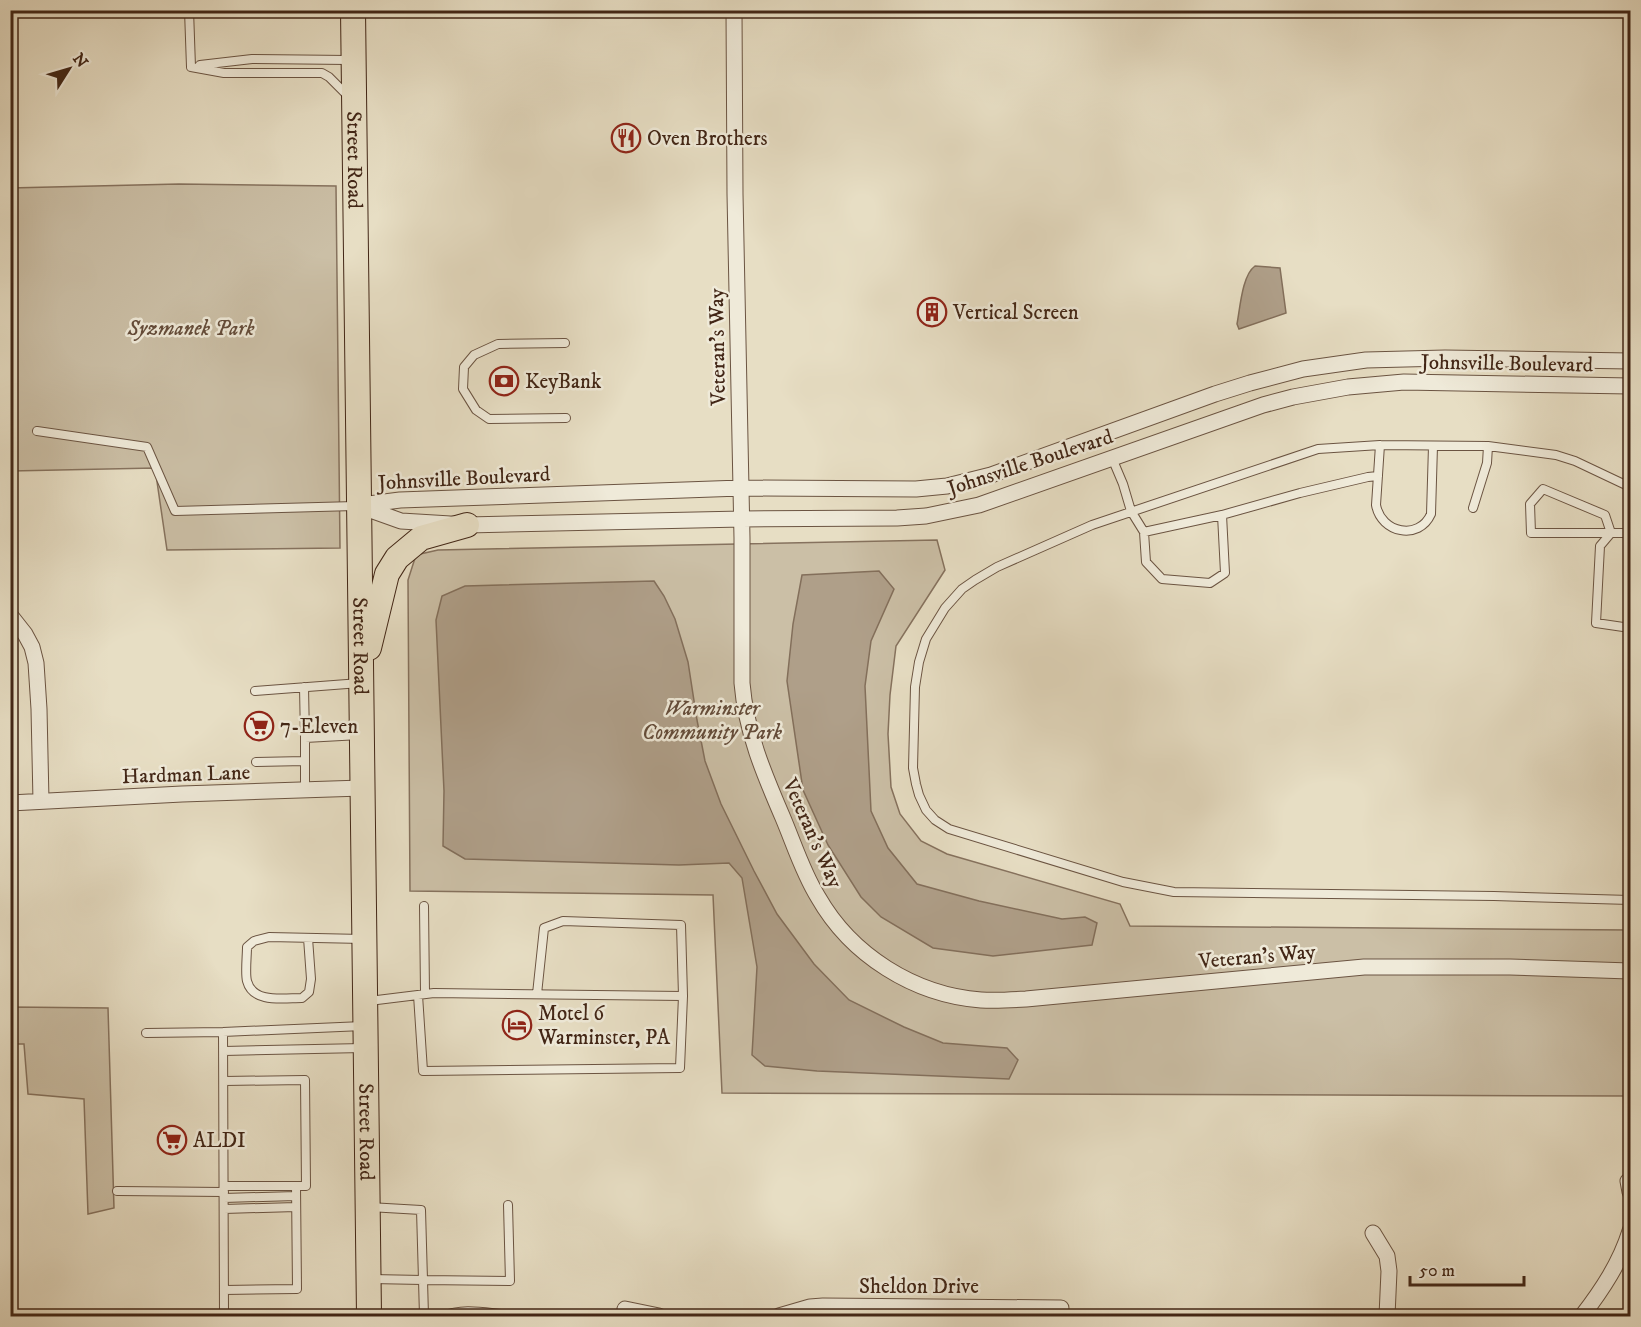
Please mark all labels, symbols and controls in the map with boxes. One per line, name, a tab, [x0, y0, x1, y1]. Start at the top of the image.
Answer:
north arrow	[39, 39, 99, 99]
text: N	[68, 49, 92, 72]
street label: Street Road	[340, 111, 367, 210]
restaurant icon: Oven Brothers	[610, 122, 642, 154]
place label: Oven Brothers	[647, 126, 768, 152]
street label: Veteran's Way	[704, 287, 732, 407]
building icon: Vertical Screen	[916, 296, 948, 328]
place label: Vertical Screen	[952, 300, 1079, 326]
park label: Syzmanek Park	[126, 316, 255, 342]
street label: Johnsville Boulevard	[1419, 349, 1594, 379]
bank icon: KeyBank	[488, 365, 520, 397]
place label: KeyBank	[525, 369, 602, 395]
street label: Johnsville Boulevard	[942, 424, 1117, 503]
street label: Johnsville Boulevard	[375, 461, 551, 497]
street label: Street Road	[346, 597, 373, 696]
park label: Warminster Community Park	[642, 696, 782, 746]
supermarket icon: 7-Eleven	[243, 710, 275, 742]
place label: 7-Eleven	[280, 714, 358, 740]
street label: Hardman Lane	[121, 760, 251, 790]
street label: Veteran's Way	[776, 774, 848, 893]
street label: Veteran's Way	[1197, 939, 1318, 975]
place label: Motel 6 Warminster, PA	[537, 1001, 671, 1051]
hotel icon: Motel 6 Warminster, PA	[501, 1009, 533, 1041]
street label: Street Road	[352, 1083, 379, 1181]
supermarket icon: ALDI	[156, 1124, 188, 1156]
place label: ALDI	[193, 1128, 246, 1154]
scale bar	[1410, 1249, 1524, 1287]
text: 50 m	[1419, 1260, 1455, 1282]
street label: Sheldon Drive	[859, 1274, 979, 1300]

